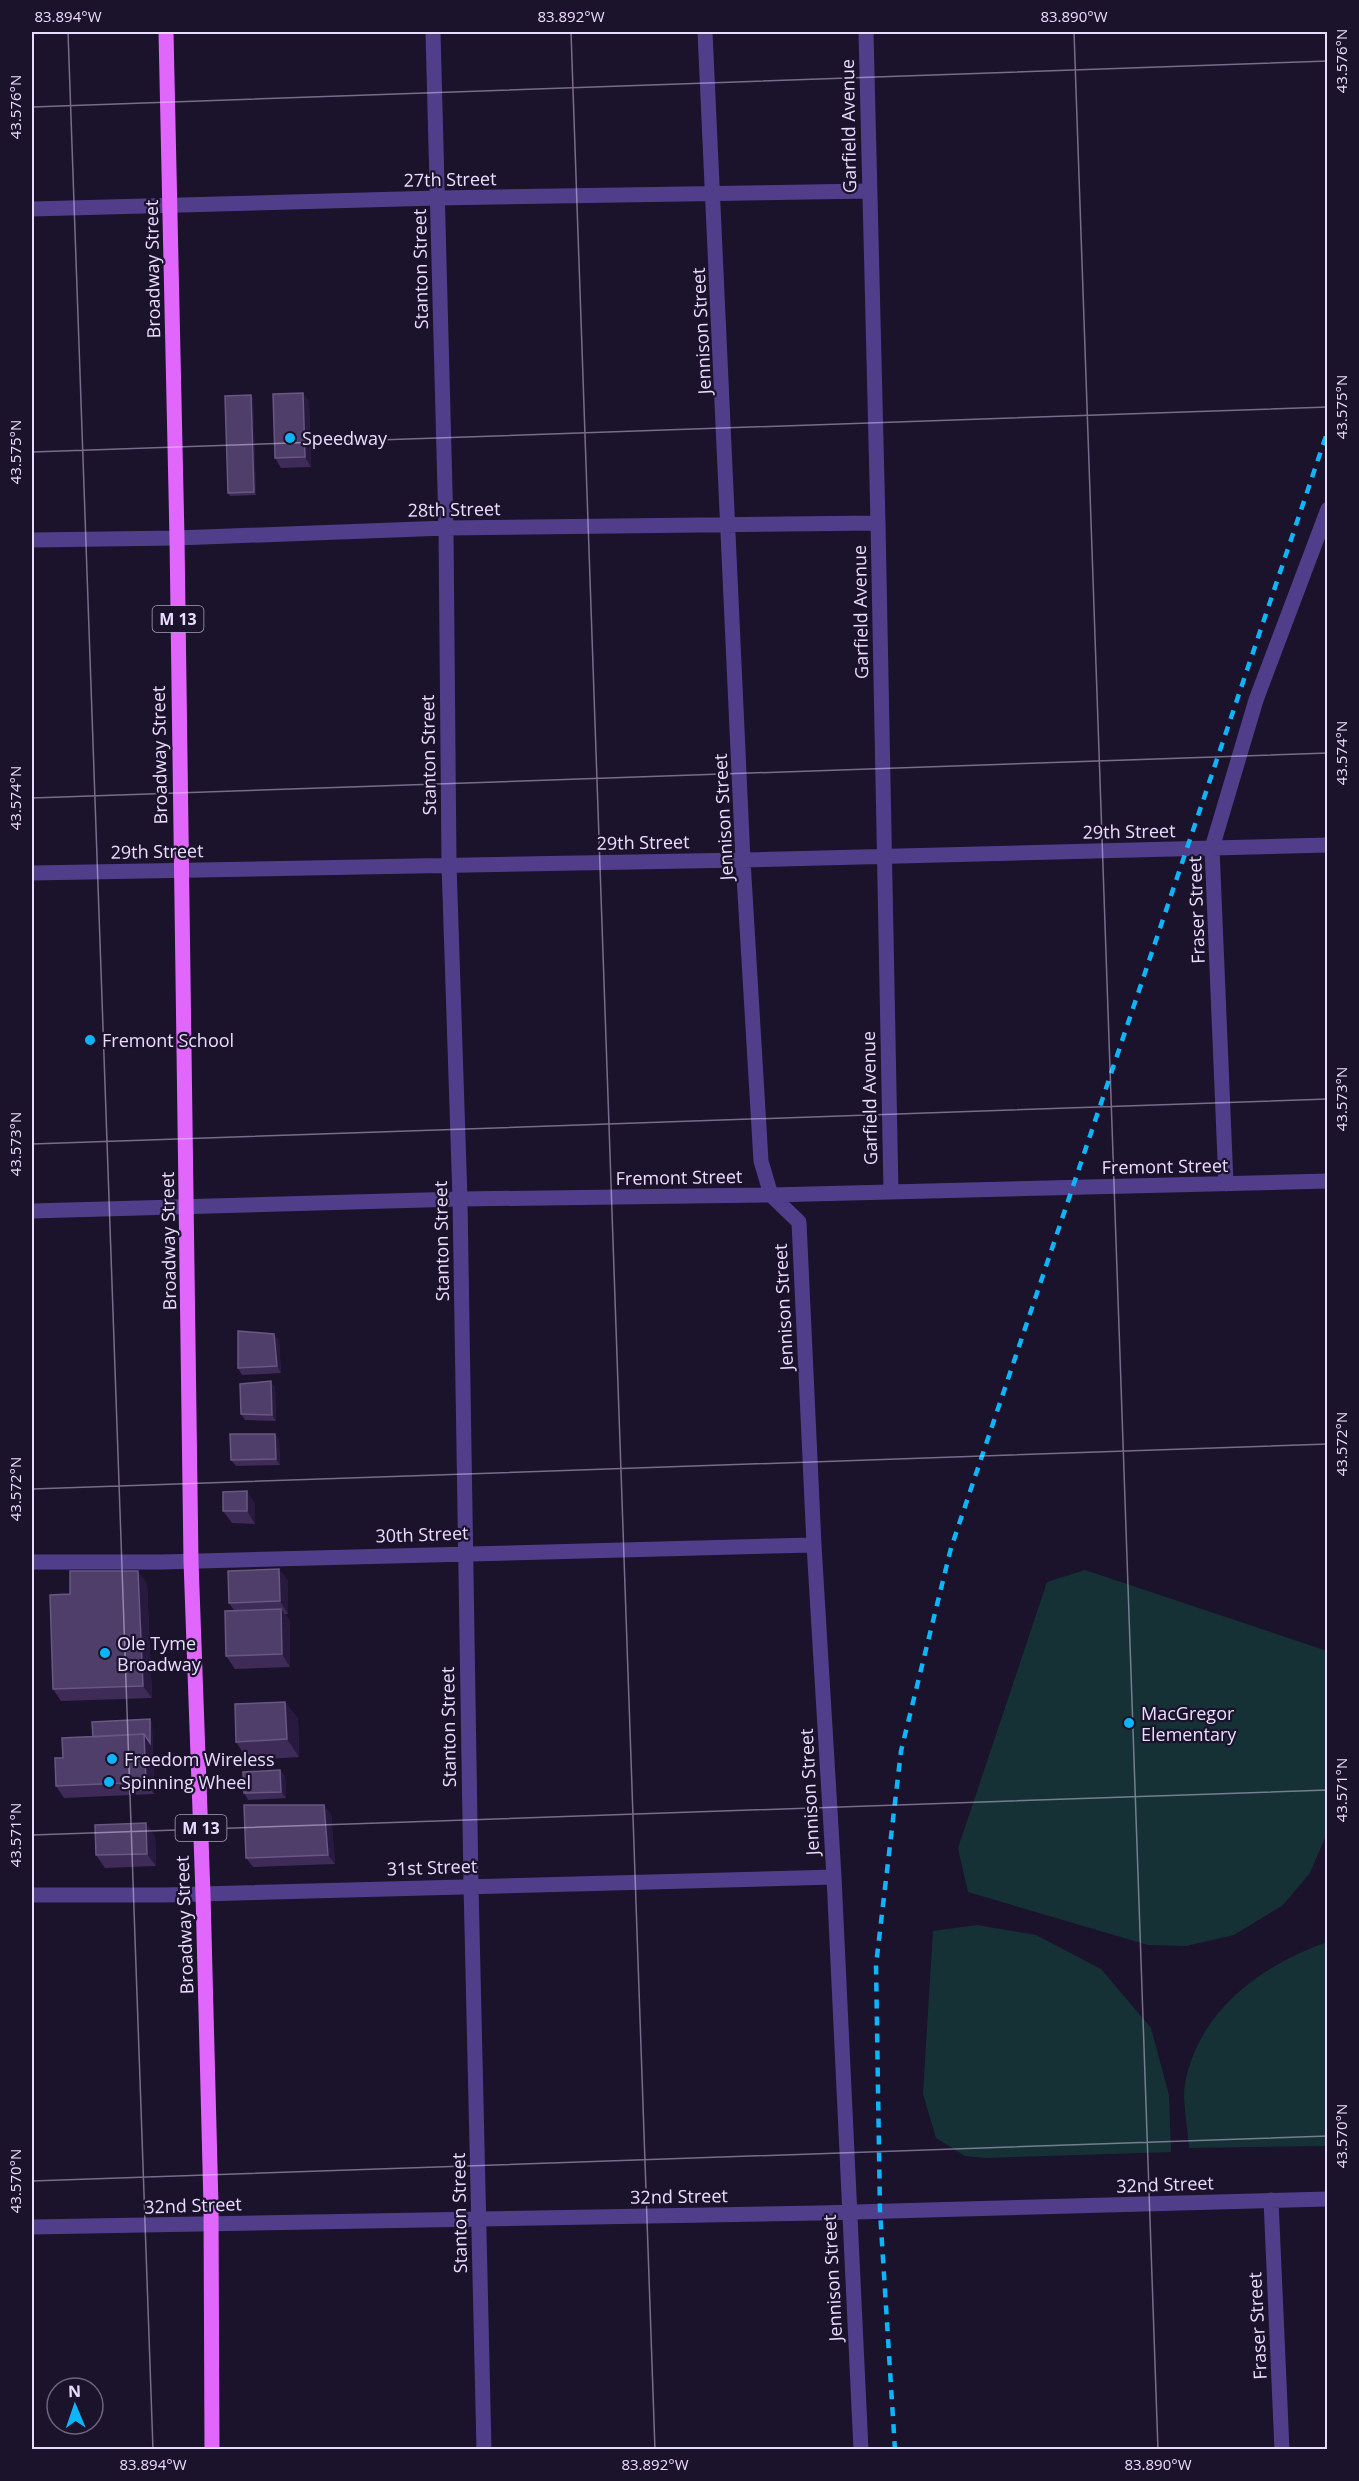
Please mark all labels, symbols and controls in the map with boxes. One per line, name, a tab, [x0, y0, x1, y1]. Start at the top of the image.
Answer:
text: 83.894°W	[34, 6, 102, 26]
text: 83.892°W	[537, 6, 605, 26]
text: 83.890°W	[1040, 6, 1108, 26]
text: 43.576°N	[1331, 29, 1351, 93]
street label: Garfield Avenue	[835, 59, 861, 193]
text: 43.576°N	[5, 75, 25, 139]
street label: 27th Street	[403, 166, 497, 192]
street label: Broadway Street	[139, 199, 165, 339]
street label: Stanton Street	[407, 209, 433, 329]
street label: Jennison Street	[686, 267, 716, 397]
text: 43.575°N	[1331, 375, 1351, 439]
text: 43.575°N	[5, 420, 25, 484]
place label: Speedway	[302, 426, 388, 450]
marker: Speedway	[283, 431, 297, 445]
street label: 28th Street	[407, 496, 501, 522]
street label: Garfield Avenue	[847, 545, 873, 679]
road number: M 13	[152, 606, 204, 632]
street label: Broadway Street	[146, 685, 172, 825]
street label: Stanton Street	[415, 695, 441, 815]
text: 43.574°N	[1331, 721, 1351, 785]
street label: Jennison Street	[708, 753, 738, 883]
text: 43.574°N	[5, 766, 25, 830]
street label: 29th Street	[1082, 818, 1176, 844]
street label: 29th Street	[596, 829, 690, 855]
street label: 29th Street	[110, 838, 204, 864]
street label: Fraser Street	[1182, 856, 1210, 964]
place label: Fremont School	[102, 1028, 234, 1052]
street label: Garfield Avenue	[856, 1031, 882, 1165]
marker: Fremont School	[83, 1033, 97, 1047]
text: 43.573°N	[1331, 1067, 1351, 1131]
text: 43.573°N	[5, 1112, 25, 1176]
street label: Fremont Street	[1101, 1153, 1229, 1179]
street label: Fremont Street	[615, 1164, 743, 1190]
street label: Broadway Street	[155, 1171, 181, 1311]
street label: Stanton Street	[428, 1181, 454, 1301]
street label: Jennison Street	[768, 1243, 798, 1373]
text: 43.572°N	[1331, 1412, 1351, 1476]
text: 43.572°N	[5, 1457, 25, 1521]
street label: 30th Street	[375, 1520, 469, 1548]
place label: Ole Tyme Broadway	[117, 1631, 202, 1676]
marker: Ole Tyme Broadway	[98, 1646, 112, 1660]
street label: Stanton Street	[435, 1667, 461, 1787]
place label: MacGregor Elementary	[1141, 1701, 1237, 1746]
marker: MacGregor Elementary	[1122, 1716, 1136, 1730]
street label: Jennison Street	[794, 1728, 824, 1858]
place label: Freedom Wireless	[124, 1747, 274, 1771]
marker: Freedom Wireless	[105, 1752, 119, 1766]
text: 43.571°N	[1331, 1758, 1351, 1822]
place label: Spinning Wheel	[121, 1770, 251, 1794]
marker: Spinning Wheel	[102, 1775, 116, 1789]
text: 43.571°N	[5, 1803, 25, 1867]
road number: M 13	[176, 1815, 226, 1841]
street label: 31st Street	[386, 1853, 478, 1881]
street label: Broadway Street	[170, 1855, 198, 1995]
text: 43.570°N	[1331, 2104, 1351, 2168]
text: 43.570°N	[5, 2149, 25, 2213]
street label: Stanton Street	[446, 2153, 472, 2273]
street label: 32nd Street	[1116, 2170, 1214, 2198]
street label: 32nd Street	[630, 2183, 728, 2209]
street label: 32nd Street	[144, 2191, 242, 2219]
street label: Jennison Street	[817, 2214, 847, 2344]
street label: Fraser Street	[1242, 2272, 1272, 2380]
north arrow	[45, 2376, 105, 2436]
text: N	[68, 2380, 81, 2402]
text: 83.894°W	[119, 2454, 187, 2474]
text: 83.892°W	[621, 2454, 689, 2474]
text: 83.890°W	[1124, 2454, 1192, 2474]

